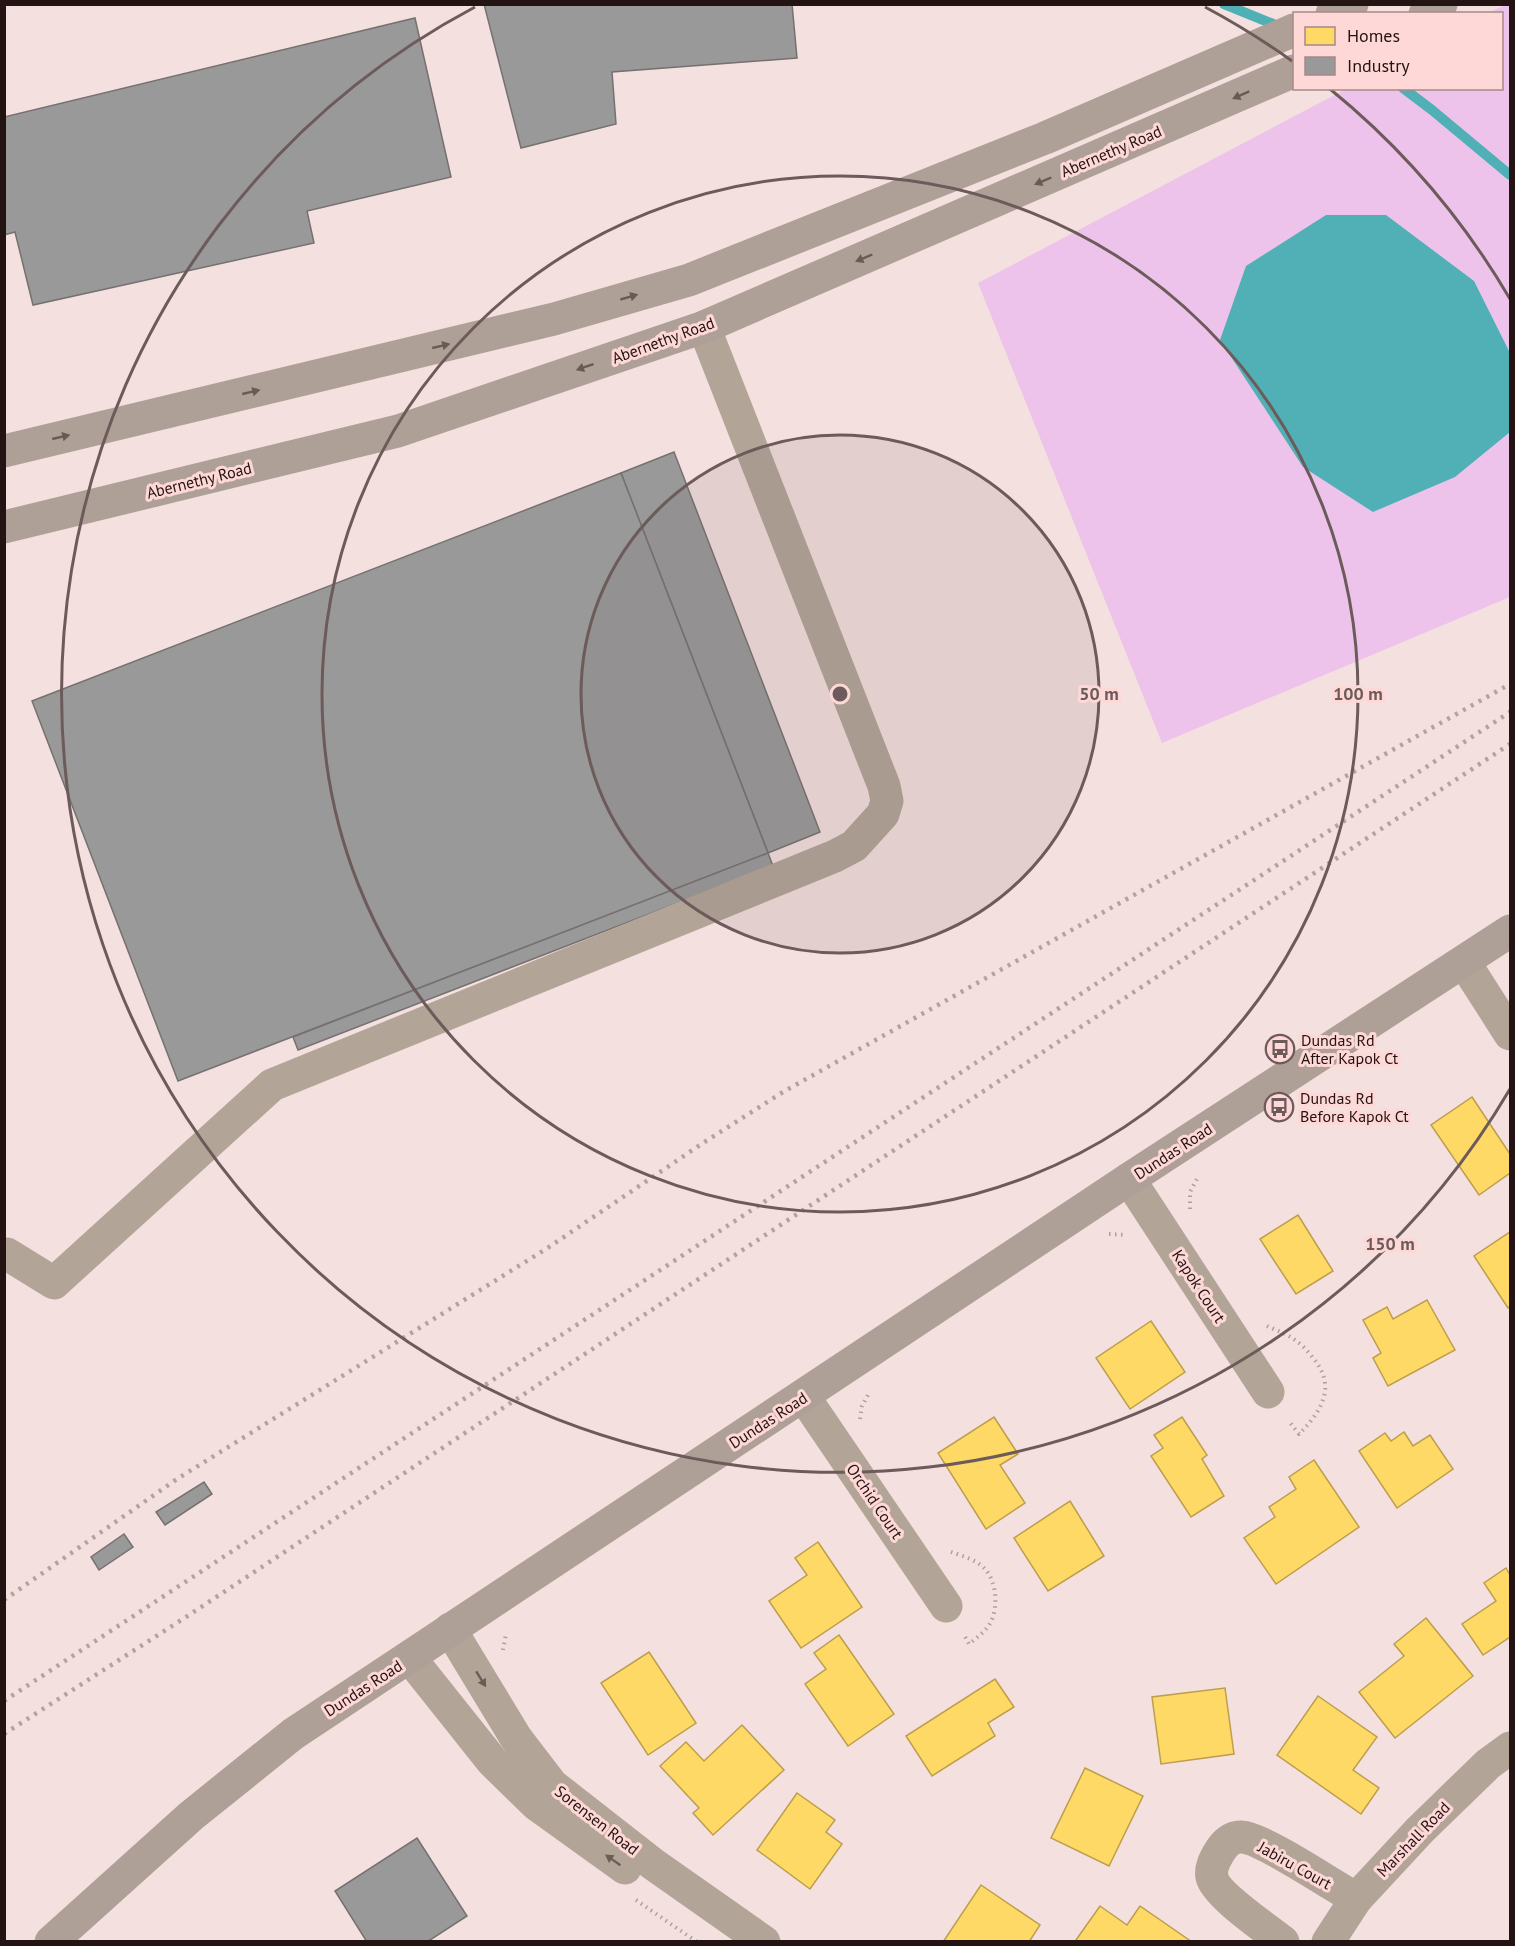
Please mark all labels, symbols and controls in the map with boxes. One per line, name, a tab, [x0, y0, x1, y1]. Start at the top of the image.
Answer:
legend	[1293, 12, 1503, 90]
text: Homes	[1347, 24, 1400, 47]
text: Industry	[1347, 54, 1410, 77]
one-way arrow	[1232, 91, 1250, 100]
street label: Abernethy Road	[1058, 121, 1164, 181]
one-way arrow	[1033, 176, 1051, 186]
one-way arrow	[854, 253, 872, 263]
one-way arrow	[620, 292, 638, 301]
street label: Abernethy Road	[609, 312, 717, 368]
one-way arrow	[431, 341, 450, 351]
one-way arrow	[576, 363, 594, 373]
one-way arrow	[242, 386, 260, 396]
one-way arrow	[52, 432, 71, 441]
street label: Abernethy Road	[144, 457, 254, 503]
text: 50 m	[1079, 682, 1119, 705]
text: 100 m	[1333, 682, 1383, 705]
centre of rings	[830, 684, 850, 704]
place label: Dundas Rd After Kapok Ct	[1301, 1030, 1399, 1068]
bus stop icon: Dundas Rd After Kapok Ct	[1264, 1033, 1296, 1065]
place label: Dundas Rd Before Kapok Ct	[1300, 1088, 1409, 1126]
bus stop icon: Dundas Rd Before Kapok Ct	[1263, 1091, 1295, 1123]
street label: Dundas Road	[1130, 1118, 1216, 1184]
text: 150 m	[1365, 1232, 1415, 1255]
street label: Kapok Court	[1168, 1246, 1230, 1327]
street label: Dundas Road	[725, 1387, 811, 1453]
street label: Orchid Court	[842, 1459, 908, 1543]
street label: Dundas Road	[320, 1655, 406, 1721]
one-way arrow	[476, 1671, 487, 1687]
street label: Sorensen Road	[551, 1781, 643, 1859]
street label: Marshall Road	[1372, 1797, 1454, 1881]
street label: Jabiru Court	[1254, 1836, 1336, 1894]
one-way arrow	[605, 1854, 621, 1866]

